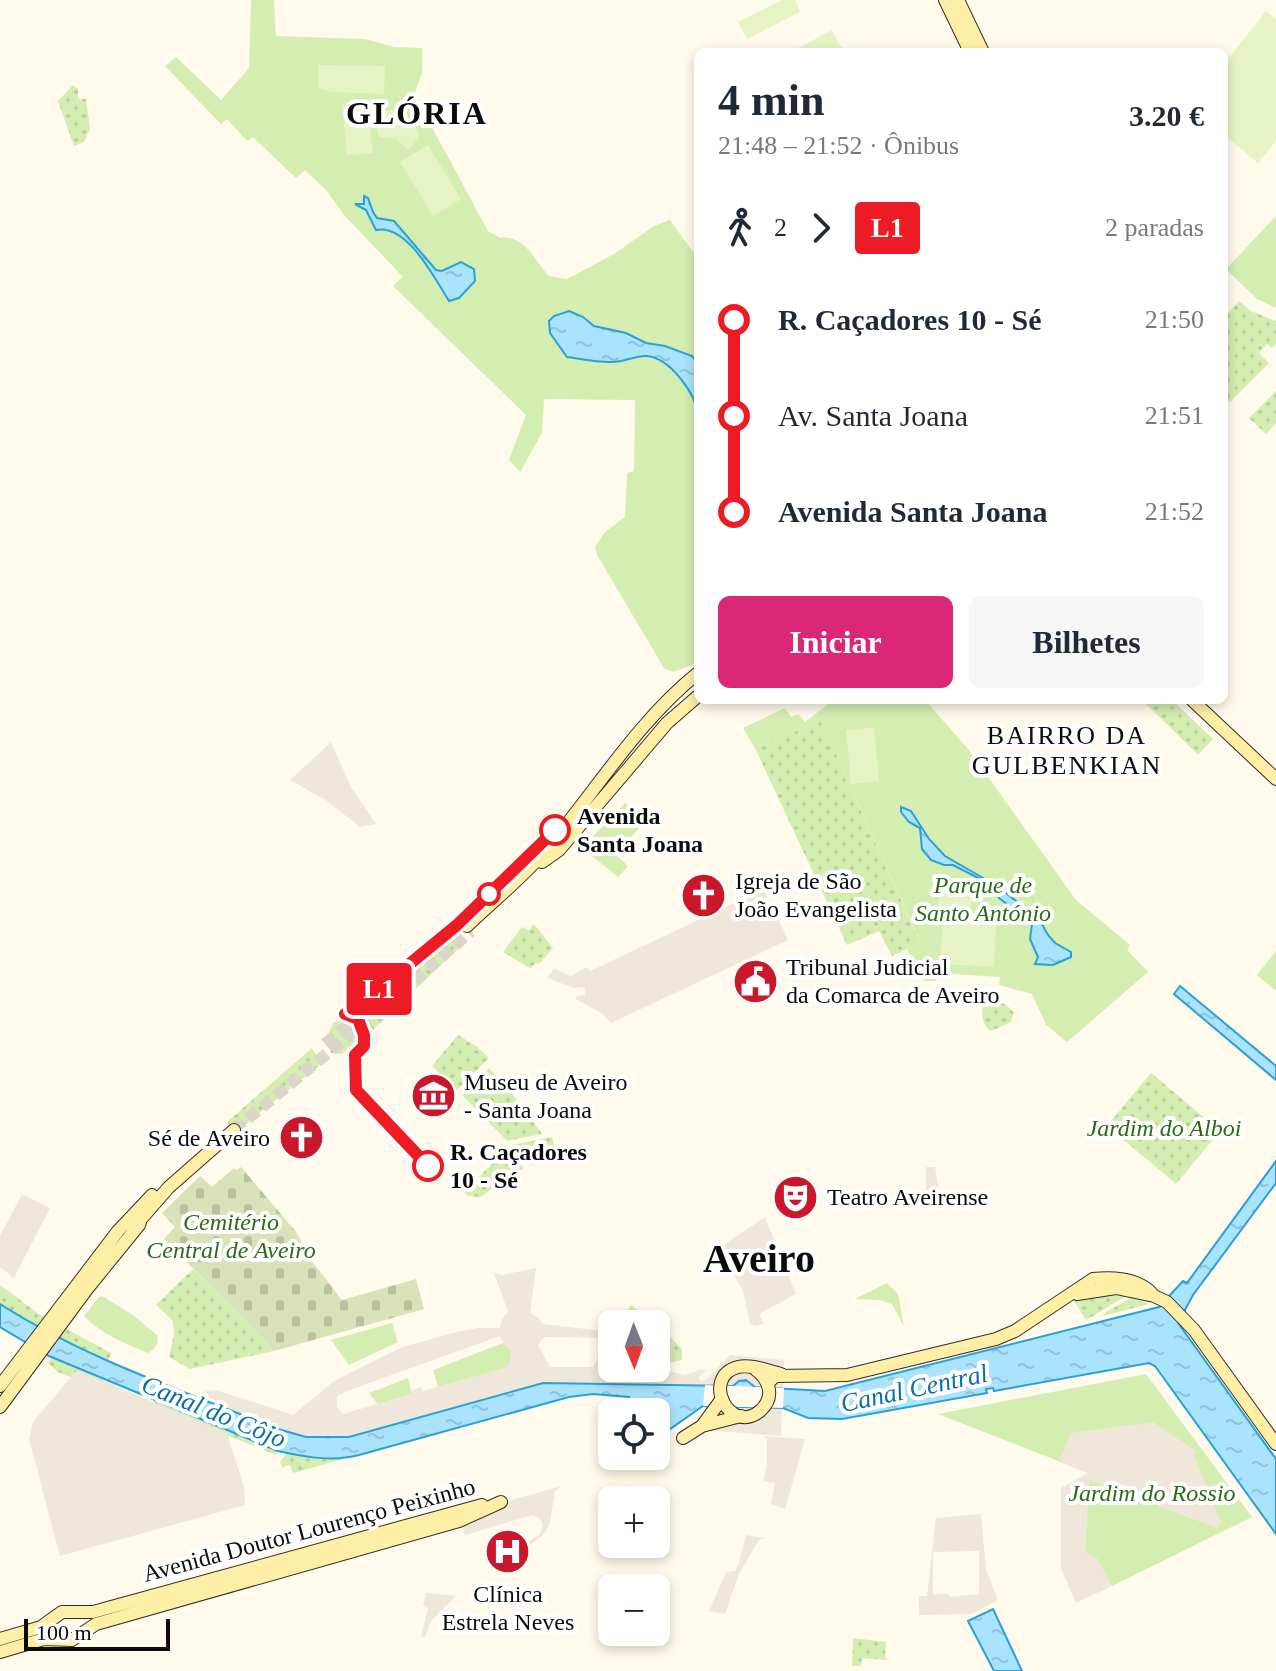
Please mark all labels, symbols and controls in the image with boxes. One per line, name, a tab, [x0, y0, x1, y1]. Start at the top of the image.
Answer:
text: 4 min	[718, 76, 824, 125]
district label: GLÓRIA	[346, 95, 488, 131]
text: 3.20 €	[1129, 99, 1204, 132]
text: 21:48 – 21:52 · Ônibus	[718, 131, 959, 160]
icon: walk	[718, 206, 762, 250]
icon: forward	[799, 206, 843, 250]
text: L1	[871, 212, 904, 243]
text: 2	[774, 213, 787, 242]
text: 2 paradas	[1105, 213, 1204, 242]
text: R. Caçadores 10 - Sé	[778, 303, 1042, 336]
text: 21:50	[1145, 305, 1204, 334]
text: Av. Santa Joana	[778, 399, 968, 432]
text: 21:51	[1145, 401, 1204, 430]
text: Avenida Santa Joana	[778, 495, 1048, 528]
text: 21:52	[1145, 497, 1204, 526]
button: Iniciar	[718, 596, 953, 688]
button: Bilhetes	[969, 596, 1204, 688]
district label: BAIRRO DA GULBENKIAN	[972, 721, 1162, 780]
place label: Avenida Santa Joana	[577, 803, 703, 857]
marker: Avenida Santa Joana	[540, 815, 570, 845]
place label: Igreja de São João Evangelista	[735, 868, 897, 922]
church icon: Igreja de São João Evangelista	[680, 871, 728, 919]
park label: Parque de Santo António	[915, 872, 1051, 926]
unlabelled marker	[478, 883, 500, 905]
place label: Tribunal Judicial da Comarca de Aveiro	[786, 954, 999, 1008]
public building icon: Tribunal Judicial da Comarca de Aveiro	[731, 957, 779, 1005]
line badge: L1	[343, 963, 415, 1015]
text: L1	[363, 973, 395, 1004]
place label: Museu de Aveiro - Santa Joana	[464, 1069, 628, 1123]
museum icon: Museu de Aveiro - Santa Joana	[409, 1072, 457, 1120]
church icon: Sé de Aveiro	[277, 1114, 325, 1162]
park label: Jardim do Alboi	[1087, 1115, 1241, 1141]
place label: Sé de Aveiro	[148, 1125, 270, 1151]
place label: R. Caçadores 10 - Sé	[450, 1139, 587, 1193]
marker: R. Caçadores 10 - Sé	[413, 1151, 443, 1181]
theatre icon: Teatro Aveirense	[772, 1173, 820, 1221]
place label: Teatro Aveirense	[827, 1184, 988, 1210]
park label: Cemitério Central de Aveiro	[146, 1209, 316, 1263]
district label: Aveiro	[703, 1236, 815, 1281]
north arrow	[598, 1310, 670, 1382]
map controls	[598, 1310, 670, 1646]
water label: Canal Central	[838, 1359, 990, 1418]
water label: Canal do Côjo	[137, 1369, 290, 1454]
button: locate	[598, 1398, 670, 1470]
street label: Avenida Doutor Lourenço Peixinho	[140, 1473, 478, 1587]
park label: Jardim do Rossio	[1068, 1480, 1236, 1506]
button: +	[598, 1486, 670, 1558]
hospital icon: Clínica Estrela Neves	[484, 1528, 532, 1576]
button: −	[598, 1574, 670, 1646]
place label: Clínica Estrela Neves	[442, 1581, 574, 1635]
scale bar	[24, 1615, 170, 1651]
text: 100 m	[36, 1620, 92, 1645]

